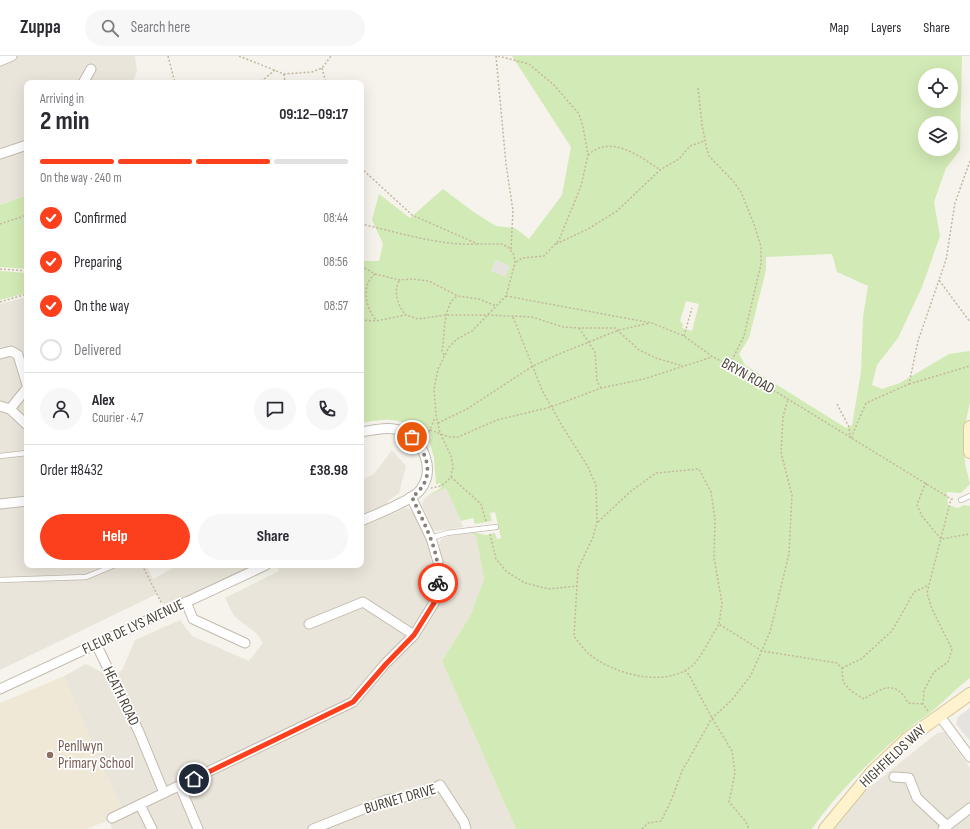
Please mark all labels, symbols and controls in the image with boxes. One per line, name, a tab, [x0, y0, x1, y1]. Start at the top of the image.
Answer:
search box	[85, 10, 365, 46]
text: Zuppa	[20, 16, 61, 39]
icon: search	[99, 17, 121, 39]
text: Search here	[131, 18, 190, 37]
text: Map	[829, 19, 849, 36]
text: Layers	[871, 19, 901, 36]
text: Share	[923, 19, 950, 36]
map controls	[918, 68, 958, 156]
button: locate	[918, 68, 958, 108]
text: Arriving in	[40, 91, 84, 107]
text: 09:12–09:17	[279, 105, 348, 124]
text: 2 min	[40, 106, 90, 137]
button: layers	[918, 116, 958, 156]
text: On the way · 240 m	[40, 170, 121, 186]
icon: check	[40, 207, 62, 229]
text: Confirmed	[74, 209, 127, 228]
text: 08:44	[323, 210, 348, 226]
icon: check	[40, 251, 62, 273]
text: Preparing	[74, 253, 122, 272]
text: 08:56	[323, 254, 348, 270]
icon: check	[40, 295, 62, 317]
text: On the way	[74, 297, 129, 316]
text: 08:57	[324, 298, 348, 314]
text: Delivered	[74, 341, 121, 360]
street label: BRYN ROAD	[718, 354, 778, 398]
button: person	[40, 388, 82, 430]
button: chat	[254, 388, 296, 430]
button: phone	[306, 388, 348, 430]
text: Alex	[92, 391, 115, 410]
text: Courier · 4.7	[92, 410, 144, 426]
pin	[395, 420, 429, 454]
icon: bag	[401, 426, 423, 448]
text: Order #8432	[40, 461, 103, 480]
text: £38.98	[309, 461, 348, 480]
button: Help	[40, 514, 190, 560]
button: Share	[198, 514, 348, 560]
courier	[418, 563, 458, 603]
icon: bike	[427, 572, 449, 594]
street label: FLEUR DE LYS AVENUE	[79, 595, 187, 659]
street label: HEATH ROAD	[99, 663, 143, 729]
street label: HIGHFIELDS WAY	[856, 720, 931, 792]
place label: Penllwyn Primary School	[58, 737, 134, 773]
marker: Penllwyn Primary School	[45, 750, 55, 760]
pin	[177, 762, 211, 796]
icon: home	[183, 768, 205, 790]
street label: BURNET DRIVE	[362, 780, 438, 818]

